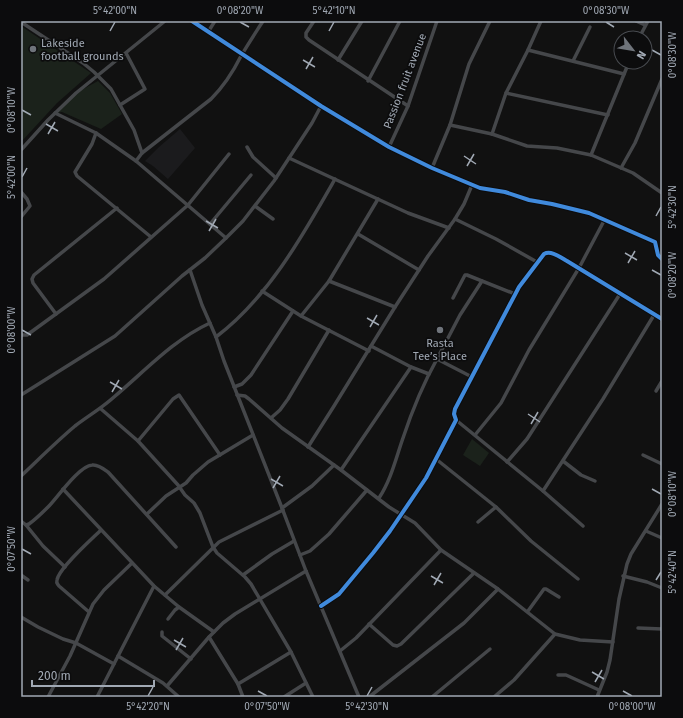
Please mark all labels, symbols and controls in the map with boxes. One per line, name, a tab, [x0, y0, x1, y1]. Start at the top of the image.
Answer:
text: 5°42'00"N	[93, 5, 137, 17]
text: 0°08'20"W	[217, 5, 264, 17]
text: 5°42'10"N	[312, 5, 356, 17]
text: 0°08'30"W	[583, 5, 630, 17]
north arrow	[613, 30, 653, 70]
street label: Passion fruit avenue	[381, 31, 429, 131]
text: 0°08'30"W	[667, 31, 679, 78]
place label: Lakeside football grounds	[41, 37, 124, 63]
marker: Lakeside football grounds	[28, 44, 38, 54]
text: N	[634, 48, 649, 61]
text: 0°08'10"W	[6, 86, 18, 133]
text: 5°42'00"N	[6, 155, 18, 199]
text: 5°42'30"N	[667, 185, 679, 229]
text: 0°08'20"W	[667, 251, 679, 298]
text: 0°08'00"W	[6, 306, 18, 354]
marker: Rasta Tee’s Place	[435, 325, 445, 335]
place label: Rasta Tee’s Place	[413, 337, 467, 363]
text: 0°08'10"W	[667, 470, 679, 517]
text: 0°07'50"W	[6, 525, 18, 572]
text: 5°42'40"N	[667, 550, 679, 594]
scale bar	[32, 662, 154, 688]
text: 200 m	[38, 669, 71, 683]
text: 5°42'20"N	[126, 701, 170, 713]
text: 0°07'50"W	[244, 701, 291, 713]
text: 5°42'30"N	[345, 701, 389, 713]
text: 0°08'00"W	[608, 701, 656, 713]

